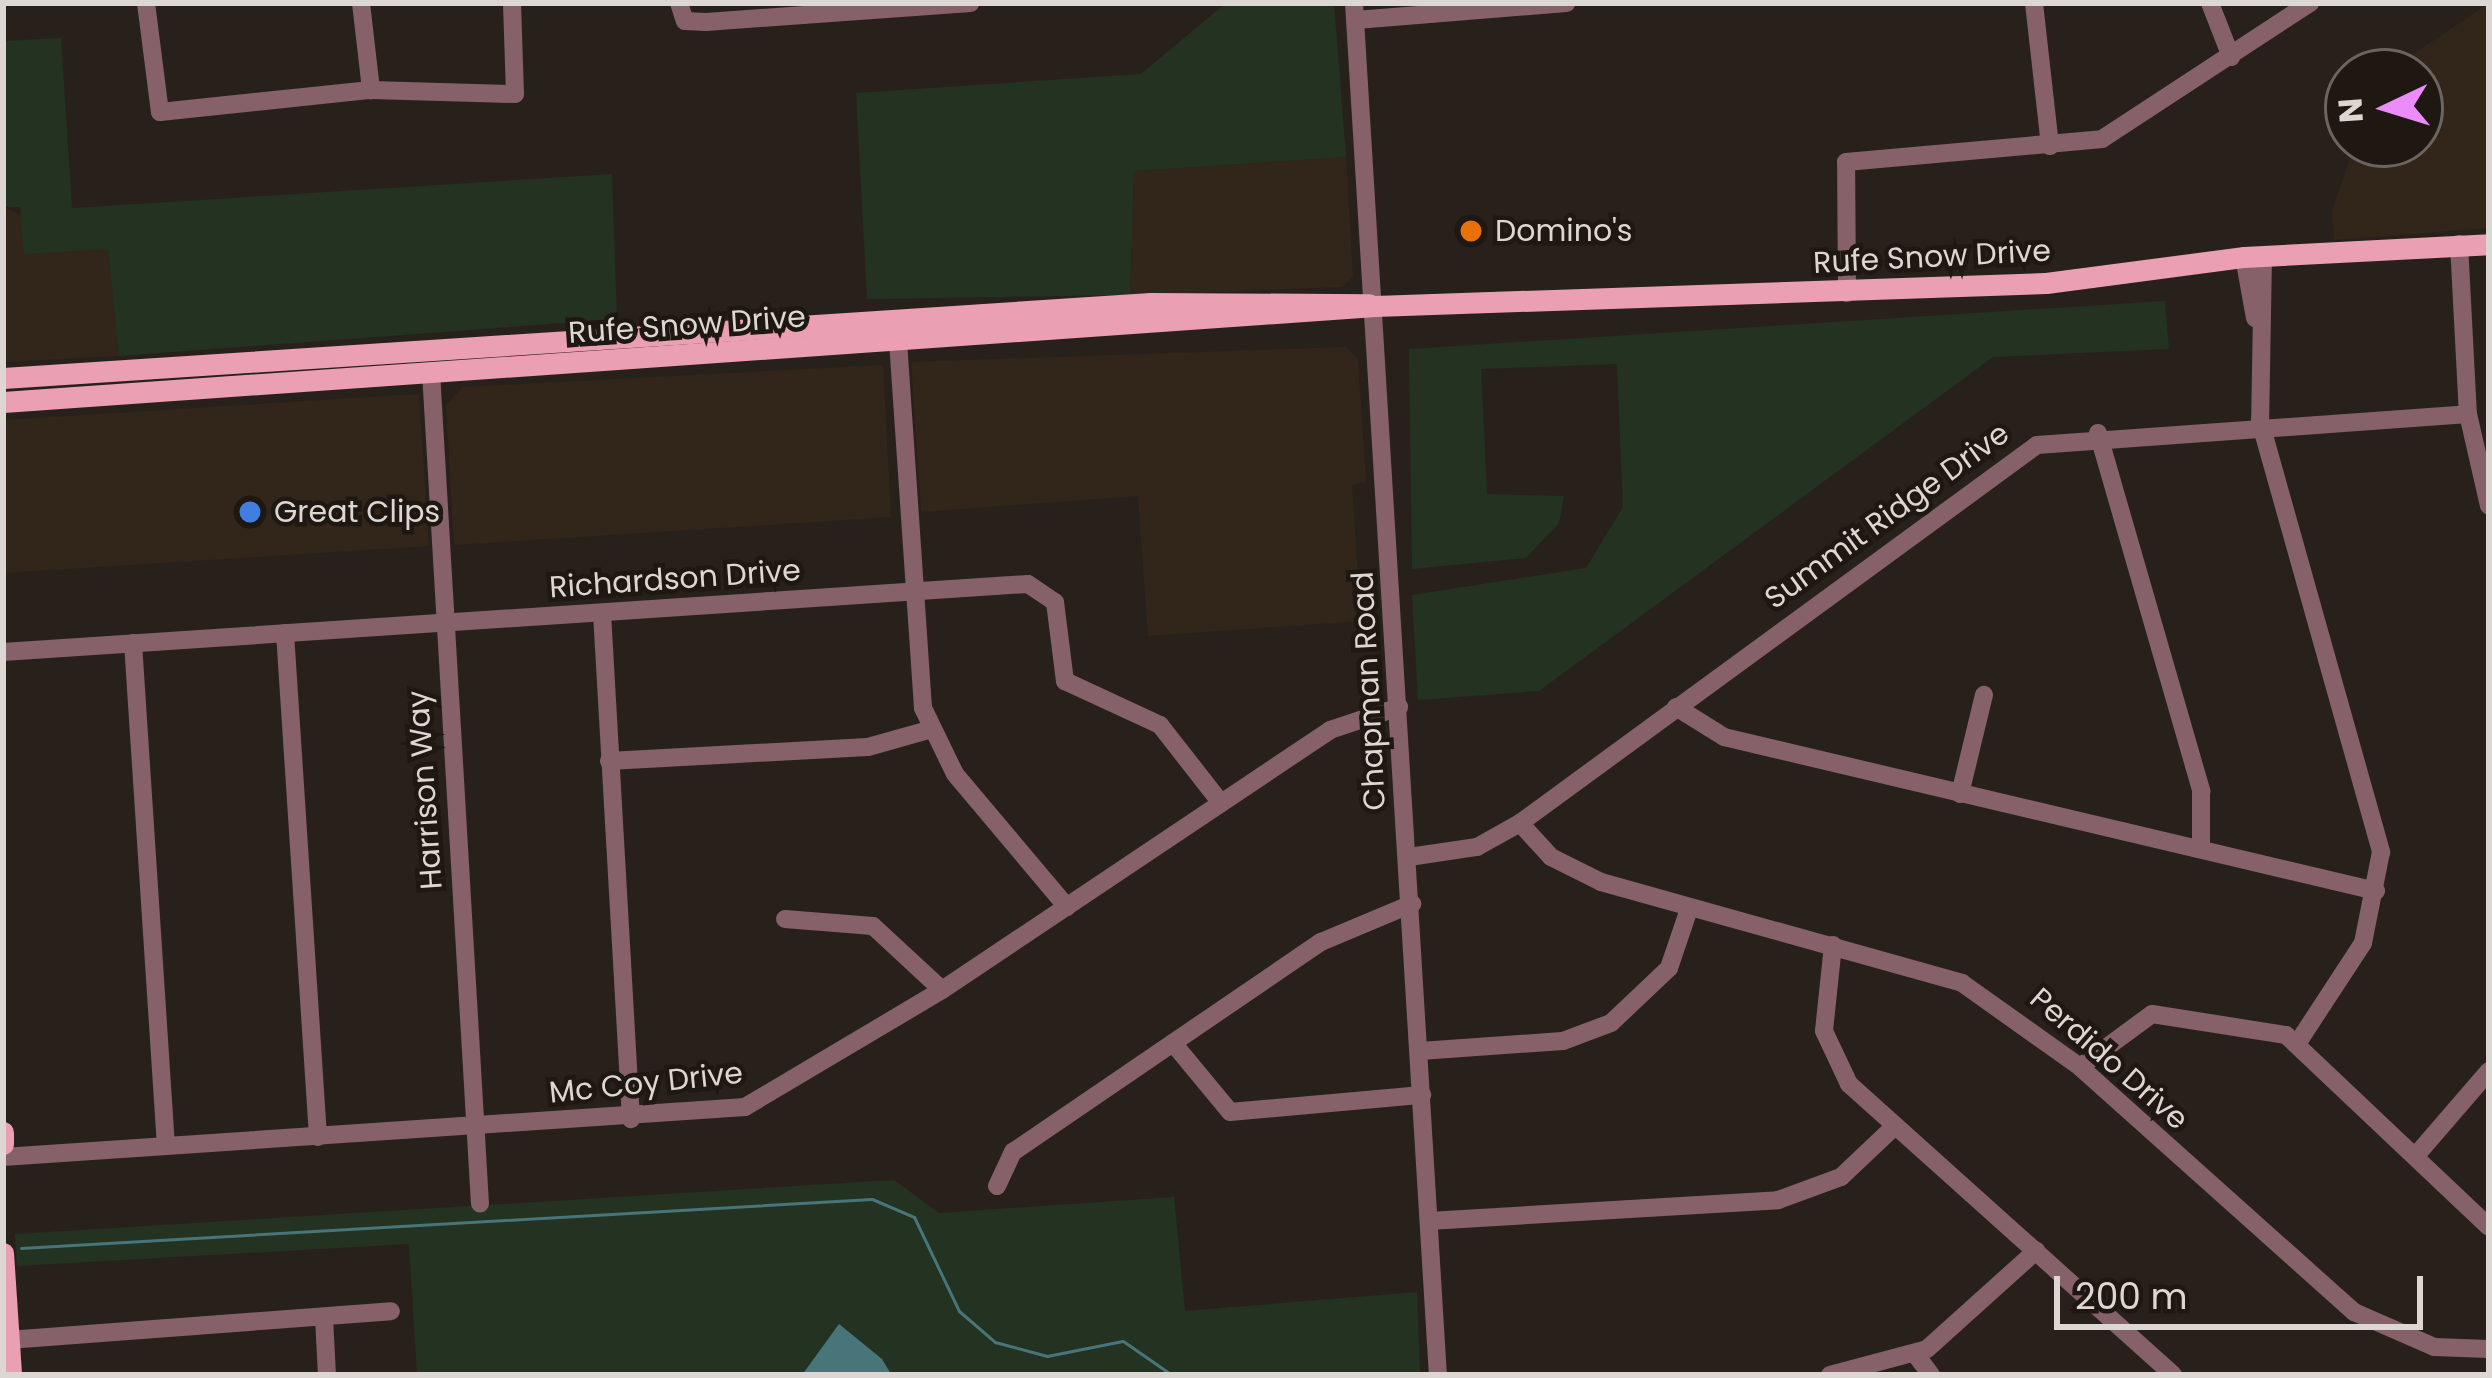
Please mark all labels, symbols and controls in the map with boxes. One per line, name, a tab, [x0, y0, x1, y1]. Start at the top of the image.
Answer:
north arrow	[2324, 48, 2444, 168]
text: N	[2326, 96, 2375, 124]
place label: Domino's	[1495, 213, 1633, 249]
marker: Domino's	[1458, 218, 1484, 244]
street label: Rufe Snow Drive	[1812, 233, 2052, 281]
street label: Rufe Snow Drive	[567, 299, 807, 351]
street label: Summit Ridge Drive	[1758, 415, 2016, 617]
place label: Great Clips	[274, 494, 440, 530]
marker: Great Clips	[237, 499, 263, 525]
street label: Richardson Drive	[548, 552, 802, 606]
street label: Chapman Road	[1345, 571, 1393, 811]
street label: Harrison Way	[400, 689, 450, 891]
street label: Perdido Drive	[2023, 981, 2195, 1137]
street label: Mc Coy Drive	[547, 1055, 745, 1111]
scale bar	[2060, 1252, 2429, 1326]
text: 200 m	[2075, 1271, 2188, 1322]

